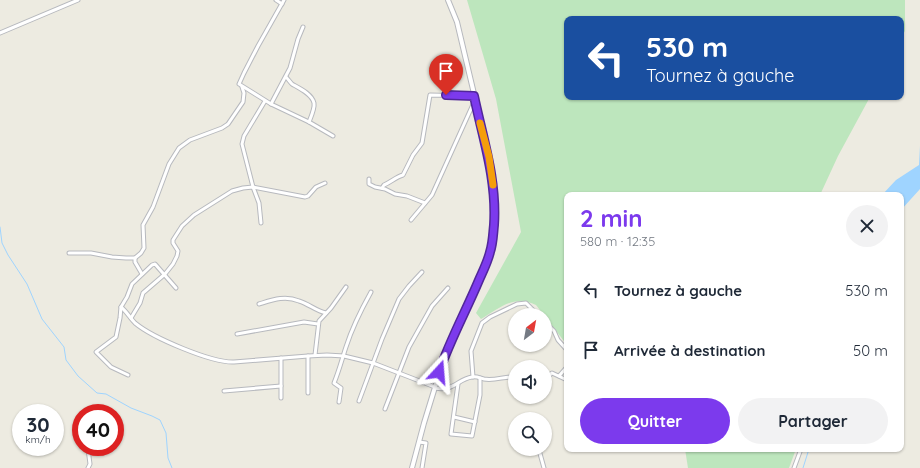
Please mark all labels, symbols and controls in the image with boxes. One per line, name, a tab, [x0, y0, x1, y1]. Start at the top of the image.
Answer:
text: 530 m	[646, 29, 728, 64]
icon: left	[580, 32, 632, 84]
pin	[429, 54, 463, 95]
icon: arrive	[435, 60, 457, 82]
text: Tournez à gauche	[646, 64, 795, 87]
text: 2 min	[580, 203, 642, 233]
button: close	[846, 205, 888, 247]
text: 580 m · 12:35	[580, 233, 655, 249]
icon: left	[580, 279, 602, 301]
text: Tournez à gauche	[614, 281, 742, 300]
text: 530 m	[845, 281, 888, 300]
north arrow	[508, 308, 552, 352]
map controls	[508, 308, 552, 456]
icon: arrive	[580, 339, 602, 361]
text: Arrivée à destination	[614, 341, 766, 360]
text: 50 m	[853, 341, 888, 360]
position arrow	[418, 351, 460, 393]
button: sound	[508, 360, 552, 404]
button: Quitter	[580, 398, 730, 444]
button: Partager	[738, 398, 888, 444]
speed limit sign: 40	[72, 404, 124, 456]
text: 30	[26, 412, 50, 437]
button: search	[508, 412, 552, 456]
text: km/h	[25, 433, 51, 446]

